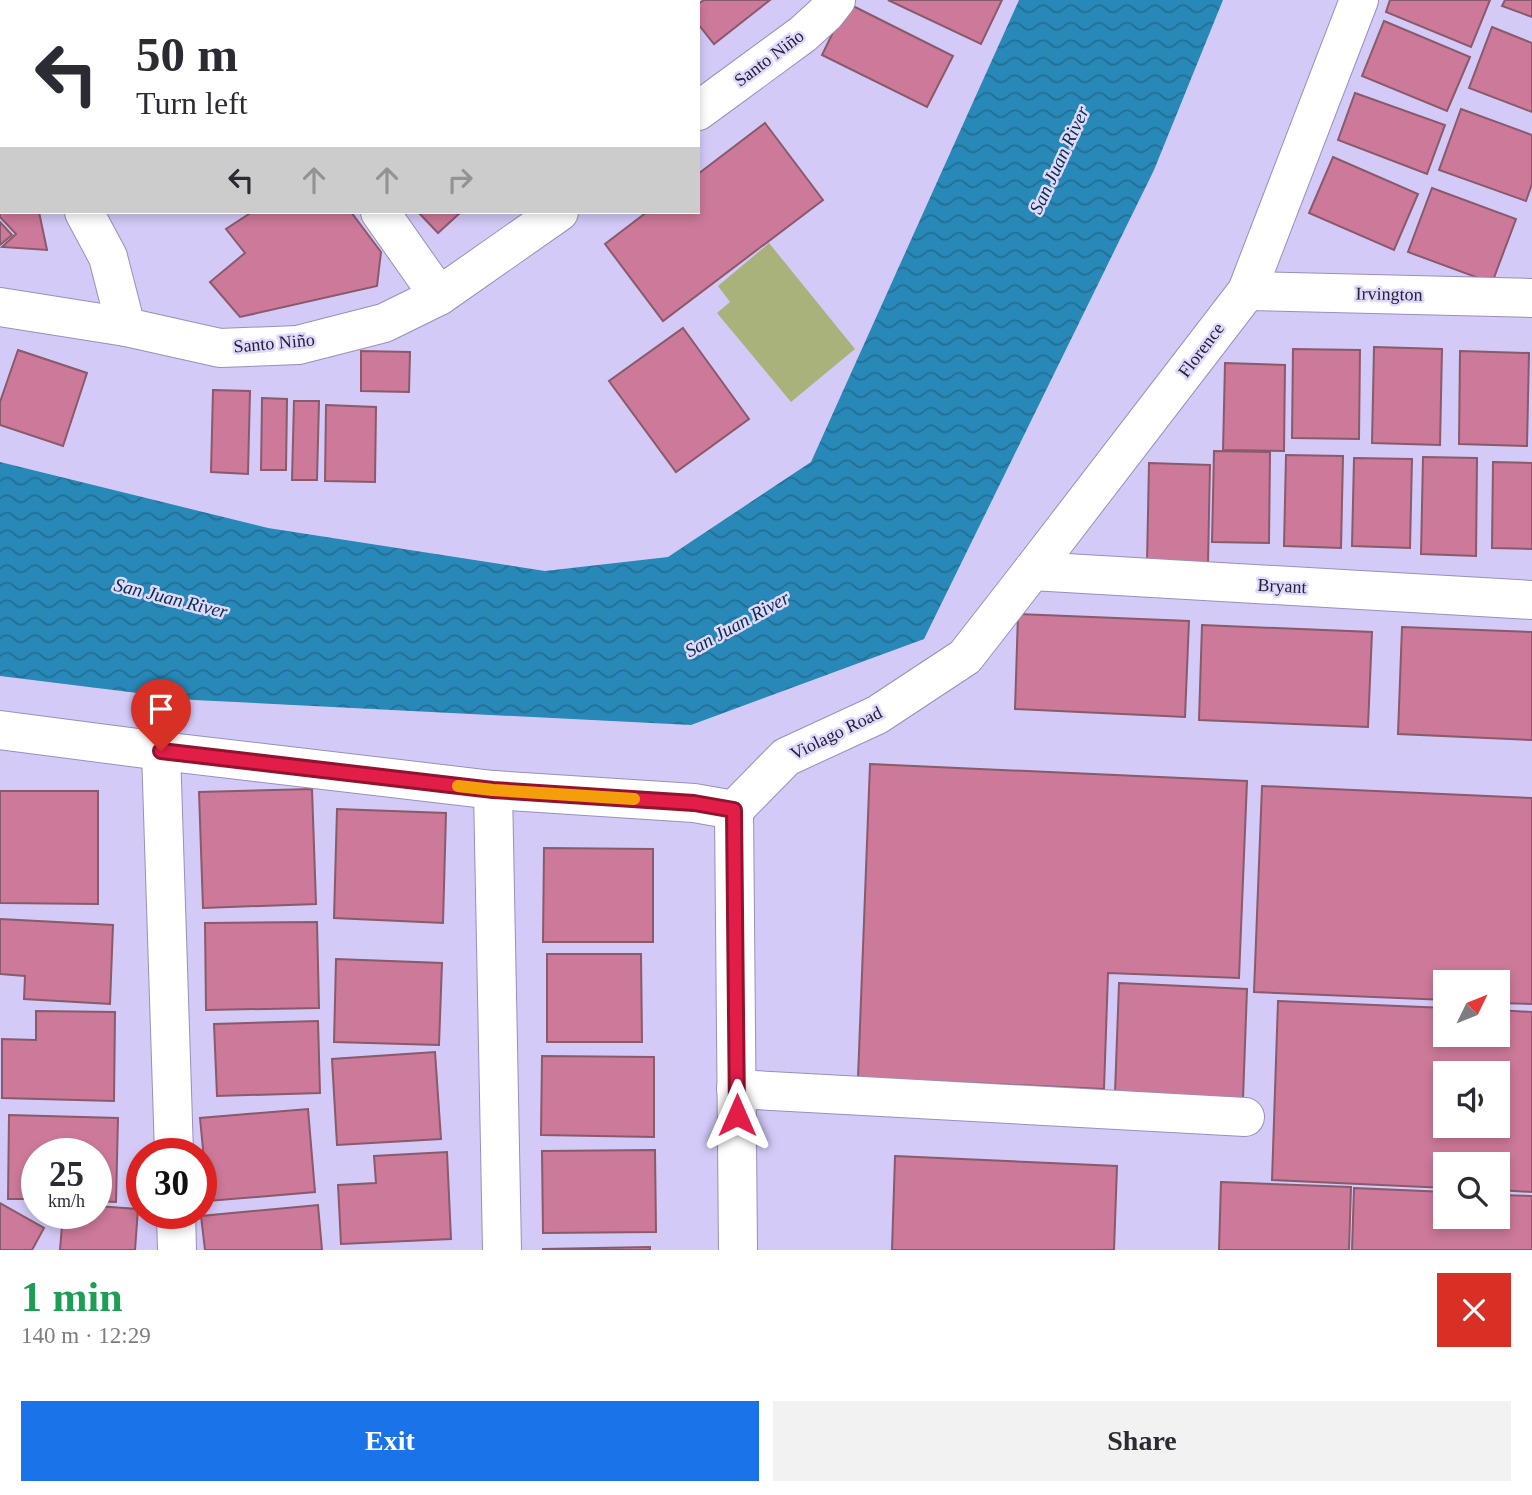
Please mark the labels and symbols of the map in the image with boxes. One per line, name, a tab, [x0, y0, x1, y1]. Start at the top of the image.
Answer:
street label: Santo Niño	[730, 25, 808, 91]
water label: San Juan River	[1025, 102, 1093, 217]
street label: Irvington	[1355, 283, 1423, 305]
street label: Florence	[1174, 319, 1228, 381]
street label: Santo Niño	[233, 329, 315, 357]
water label: San Juan River	[112, 574, 230, 622]
street label: Bryant	[1257, 575, 1307, 597]
water label: San Juan River	[681, 586, 793, 661]
pin	[131, 679, 191, 751]
street label: Violago Road	[787, 702, 885, 764]
north arrow	[1433, 970, 1510, 1046]
position arrow	[700, 1078, 774, 1152]
speed limit sign: 30	[126, 1138, 217, 1229]

